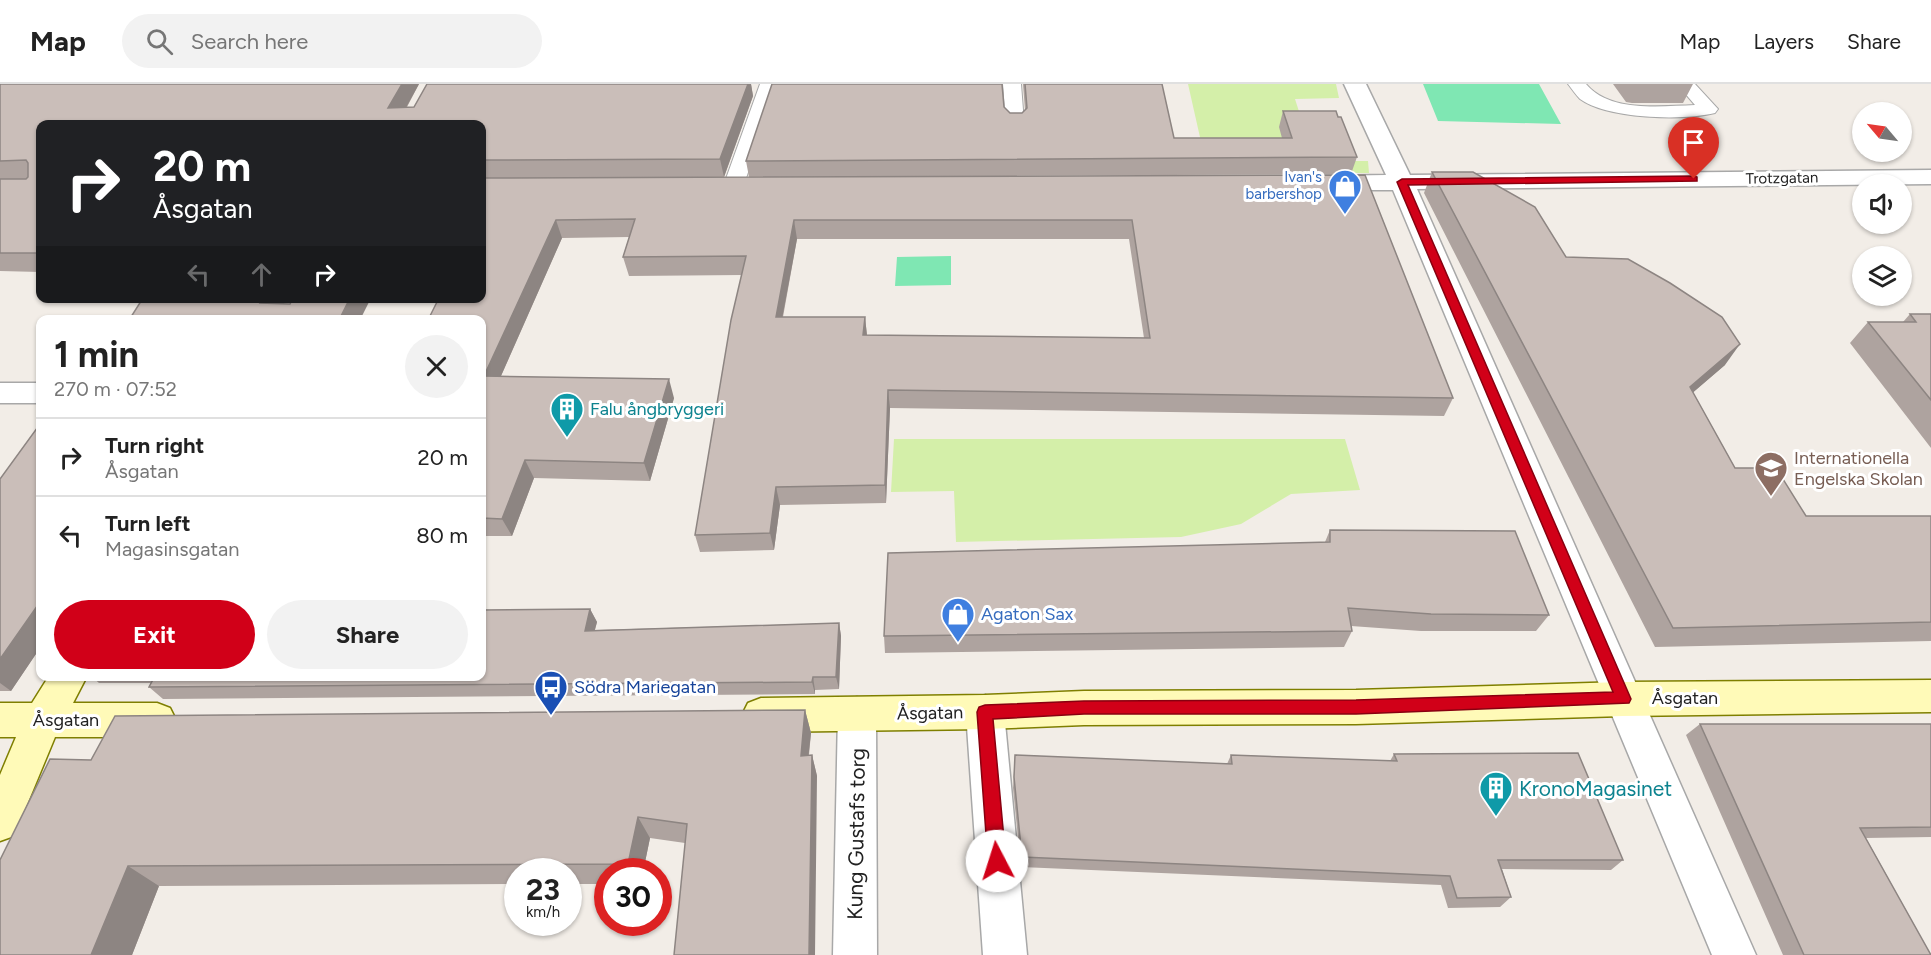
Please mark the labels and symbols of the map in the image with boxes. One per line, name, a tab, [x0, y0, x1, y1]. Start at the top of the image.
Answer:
north arrow	[1852, 102, 1912, 162]
pin	[1668, 117, 1719, 179]
place label: Ivan's barbershop	[1246, 168, 1322, 203]
shop icon: Ivan's barbershop	[1327, 168, 1363, 215]
street label: Trotzgatan	[1746, 168, 1818, 188]
building icon: Falu ångbryggeri	[549, 391, 585, 438]
place label: Falu ångbryggeri	[590, 398, 724, 420]
place label: Internationella Engelska Skolan	[1794, 447, 1923, 490]
school or university icon: Internationella Engelska Skolan	[1753, 450, 1789, 497]
shop icon: Agaton Sax	[940, 596, 976, 643]
place label: Agaton Sax	[981, 603, 1074, 625]
bus stop icon: Södra Mariegatan	[533, 669, 569, 716]
place label: Södra Mariegatan	[574, 676, 716, 698]
street label: Åsgatan	[1652, 687, 1718, 709]
street label: Åsgatan	[897, 701, 963, 725]
street label: Åsgatan	[33, 709, 99, 731]
street label: Kung Gustafs torg	[842, 748, 870, 920]
building icon: KronoMagasinet	[1478, 770, 1514, 817]
place label: KronoMagasinet	[1519, 776, 1672, 801]
position arrow	[965, 829, 1029, 893]
speed limit sign: 30	[594, 858, 672, 936]

